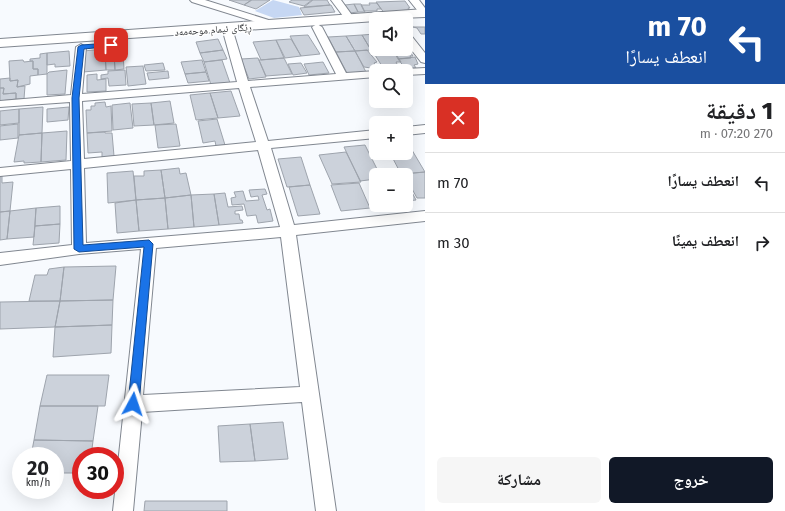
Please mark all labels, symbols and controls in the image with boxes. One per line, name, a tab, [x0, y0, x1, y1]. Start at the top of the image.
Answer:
text: 70 m	[648, 10, 707, 43]
map controls	[369, 12, 413, 212]
button: sound	[369, 12, 413, 56]
icon: left	[721, 16, 773, 68]
street label: ڕێگای ئیمام موحەمەد	[174, 21, 252, 40]
pin	[94, 28, 128, 62]
icon: arrive	[100, 34, 122, 56]
text: انعطف يسارًا	[626, 46, 707, 68]
button: search	[369, 64, 413, 108]
button: close	[437, 97, 479, 139]
text: 1 دقيقة	[706, 97, 773, 125]
button: +	[369, 116, 413, 160]
text: 270 m · 07:20	[700, 126, 773, 141]
button: −	[369, 168, 413, 212]
text: انعطف يسارًا	[667, 172, 739, 190]
icon: left	[751, 172, 773, 194]
text: 70 m	[437, 174, 469, 192]
text: انعطف يمينًا	[672, 232, 739, 250]
icon: right	[751, 232, 773, 254]
text: 30 m	[437, 234, 470, 252]
position arrow	[112, 383, 154, 425]
speed limit sign: 30	[72, 447, 124, 499]
text: 20	[27, 456, 49, 480]
button: مشاركة	[437, 457, 601, 503]
button: خروج	[609, 457, 773, 503]
text: km/h	[26, 477, 50, 489]

